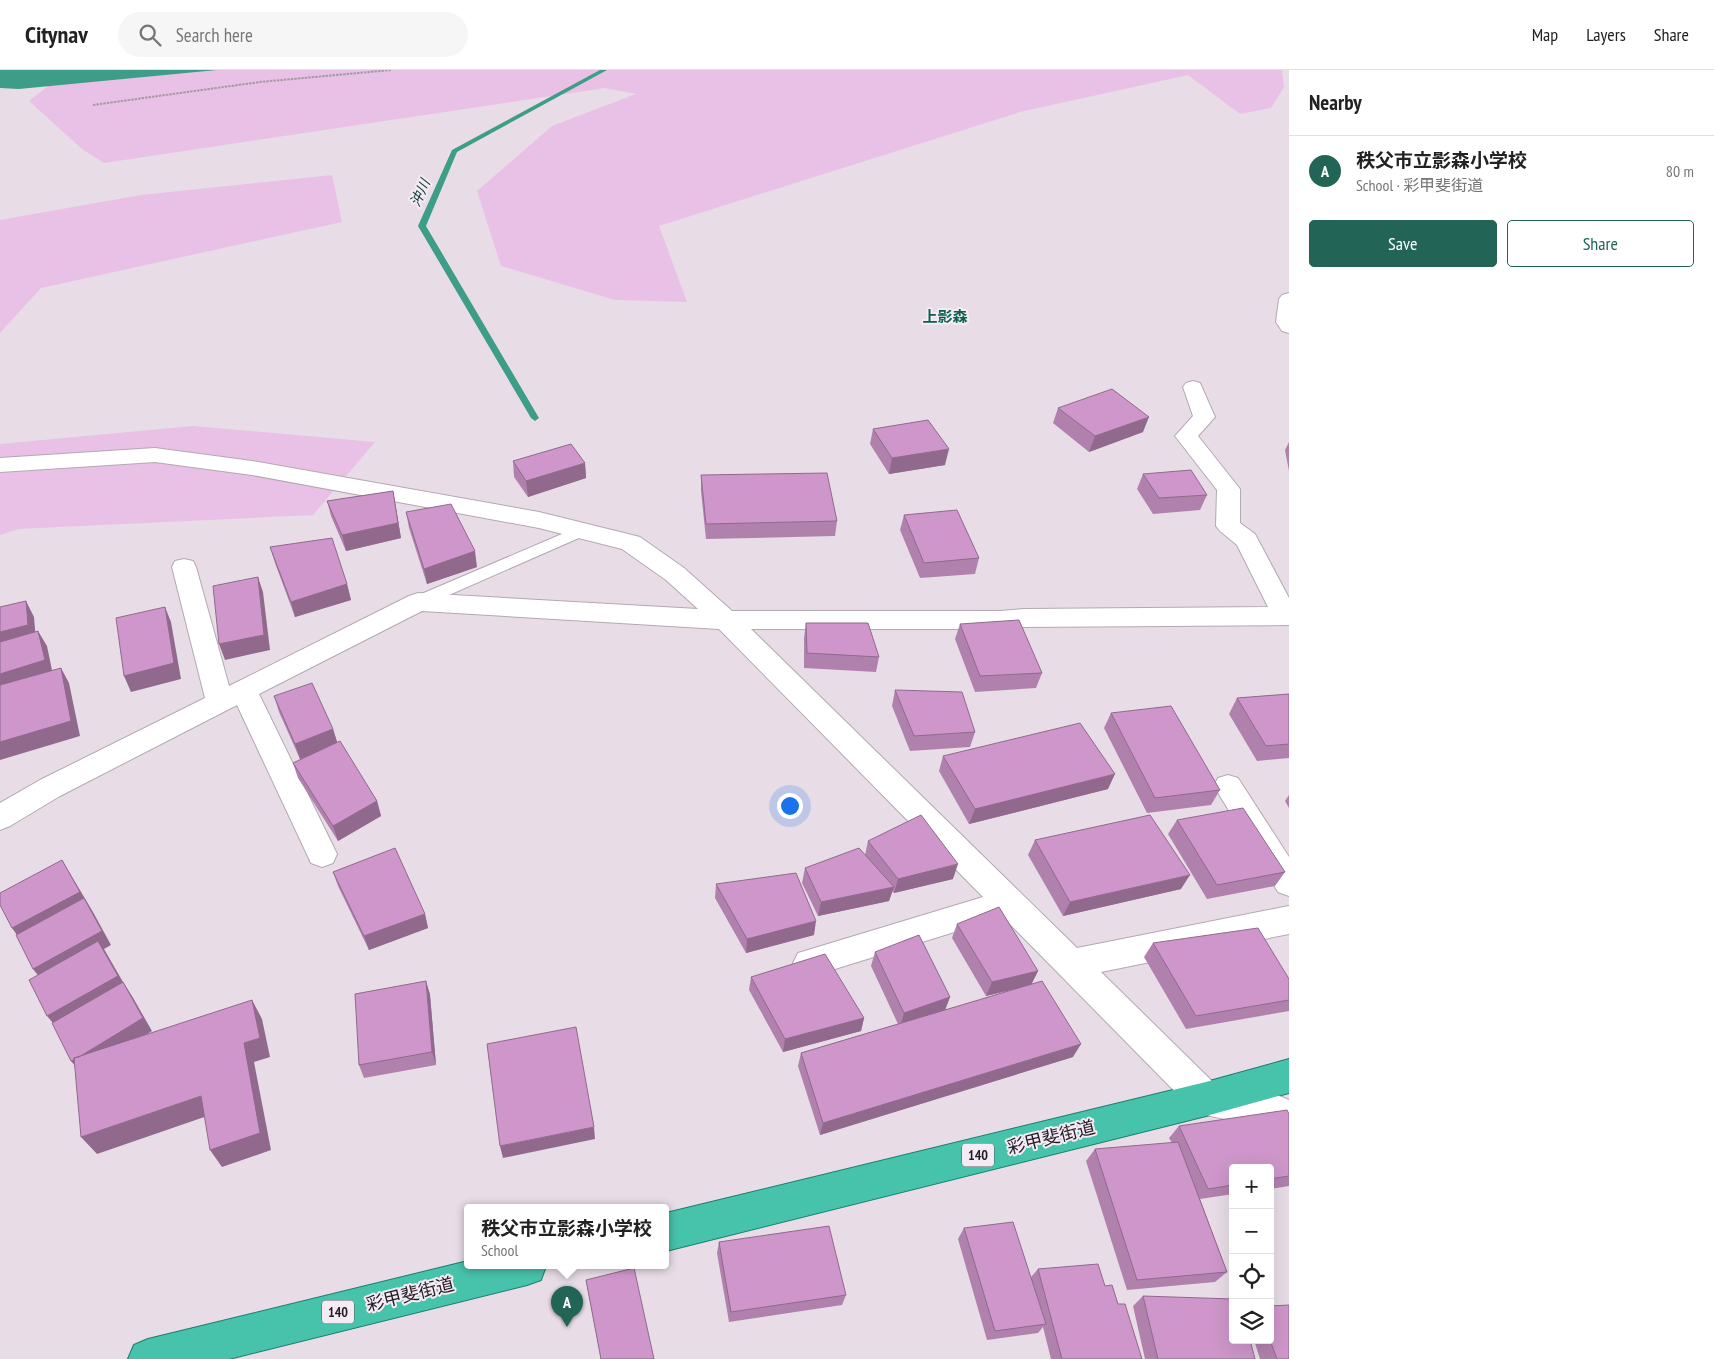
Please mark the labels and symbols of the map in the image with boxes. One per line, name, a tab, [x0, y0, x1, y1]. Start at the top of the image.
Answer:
water label: 沖川	[406, 175, 435, 209]
district label: 上影森	[922, 307, 968, 326]
your location	[777, 793, 803, 819]
street label: 彩甲斐街道	[1005, 1115, 1097, 1159]
road number: 140	[962, 1144, 994, 1166]
street label: 彩甲斐街道	[364, 1272, 456, 1316]
pin: A	[551, 1286, 583, 1327]
road number: 140	[322, 1300, 354, 1324]

